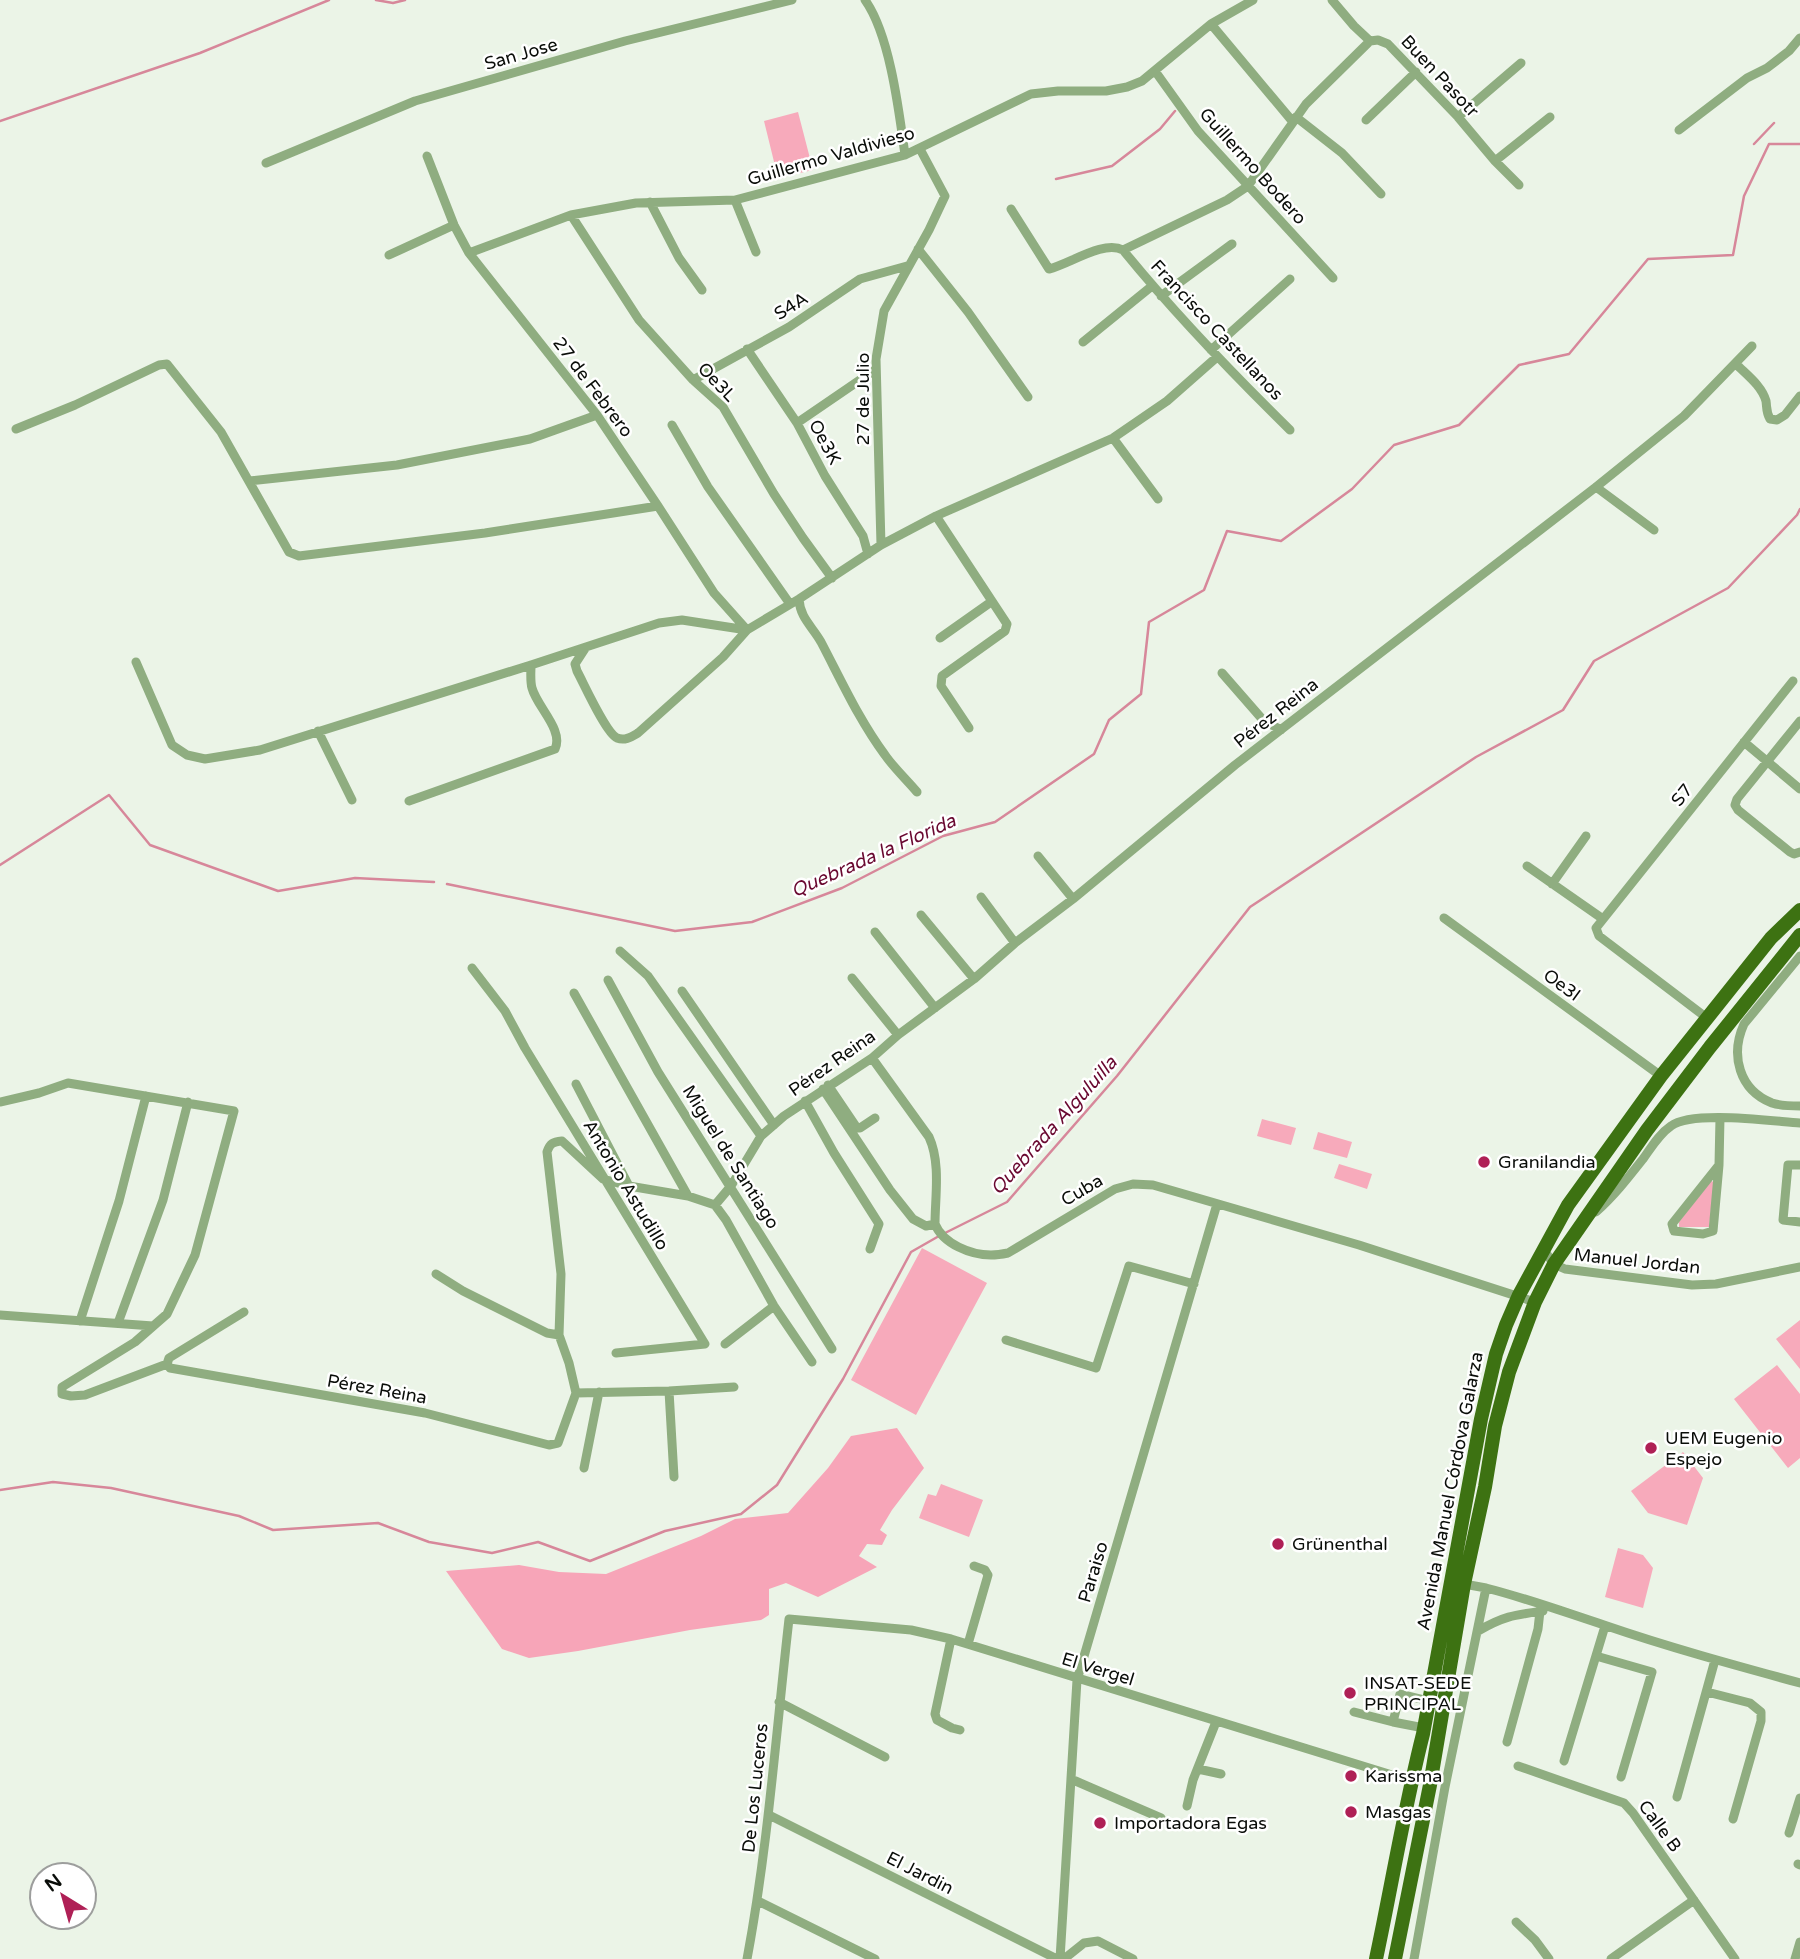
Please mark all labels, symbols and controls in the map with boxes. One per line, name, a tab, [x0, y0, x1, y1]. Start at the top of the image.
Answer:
street label: Buen Pasotr	[1396, 30, 1484, 122]
street label: San Jose	[482, 33, 560, 75]
street label: Guillermo Bodero	[1195, 103, 1311, 229]
street label: Guillermo Valdivieso	[745, 122, 917, 190]
street label: Francisco Castellanos	[1146, 255, 1288, 405]
street label: S4A	[770, 287, 812, 325]
street label: 27 de Febrero	[548, 333, 638, 441]
street label: 27 de Julio	[852, 353, 874, 445]
street label: Oe3L	[693, 358, 741, 407]
street label: Oe3K	[804, 416, 846, 468]
street label: Pérez Reina	[1229, 673, 1323, 753]
street label: S7	[1666, 779, 1698, 811]
water label: Quebrada la Florida	[788, 809, 960, 902]
street label: Oe3I	[1539, 964, 1585, 1006]
street label: Pérez Reina	[784, 1025, 880, 1101]
water label: Quebrada Alguluilla	[986, 1051, 1123, 1199]
street label: Miguel de Santiago	[678, 1081, 784, 1233]
street label: Antonio Astudillo	[578, 1116, 674, 1254]
place label: Granilandia	[1498, 1151, 1596, 1173]
marker: Granilandia	[1476, 1154, 1492, 1170]
street label: Cuba	[1057, 1169, 1107, 1211]
street label: Manuel Jordan	[1573, 1243, 1701, 1279]
street label: Avenida Manuel Córdova Galarza	[1412, 1350, 1488, 1632]
street label: Pérez Reina	[325, 1369, 429, 1409]
place label: UEM Eugenio Espejo	[1665, 1427, 1782, 1470]
marker: UEM Eugenio Espejo	[1643, 1440, 1659, 1456]
place label: Grünenthal	[1292, 1533, 1388, 1555]
marker: Grünenthal	[1270, 1536, 1286, 1552]
street label: Paraiso	[1073, 1539, 1113, 1605]
street label: El Vergel	[1059, 1648, 1137, 1690]
place label: INSAT-SEDE PRINCIPAL	[1364, 1672, 1471, 1715]
marker: INSAT-SEDE PRINCIPAL	[1342, 1685, 1358, 1701]
street label: De Los Luceros	[737, 1722, 773, 1854]
place label: Karissma	[1365, 1765, 1442, 1787]
marker: Karissma	[1343, 1768, 1359, 1784]
street label: Calle B	[1634, 1796, 1686, 1856]
place label: Masgas	[1365, 1801, 1431, 1823]
marker: Masgas	[1343, 1804, 1359, 1820]
place label: Importadora Egas	[1114, 1812, 1267, 1834]
marker: Importadora Egas	[1092, 1815, 1108, 1831]
street label: El Jardin	[883, 1847, 957, 1899]
north arrow	[28, 1861, 98, 1931]
text: N	[41, 1870, 66, 1897]

